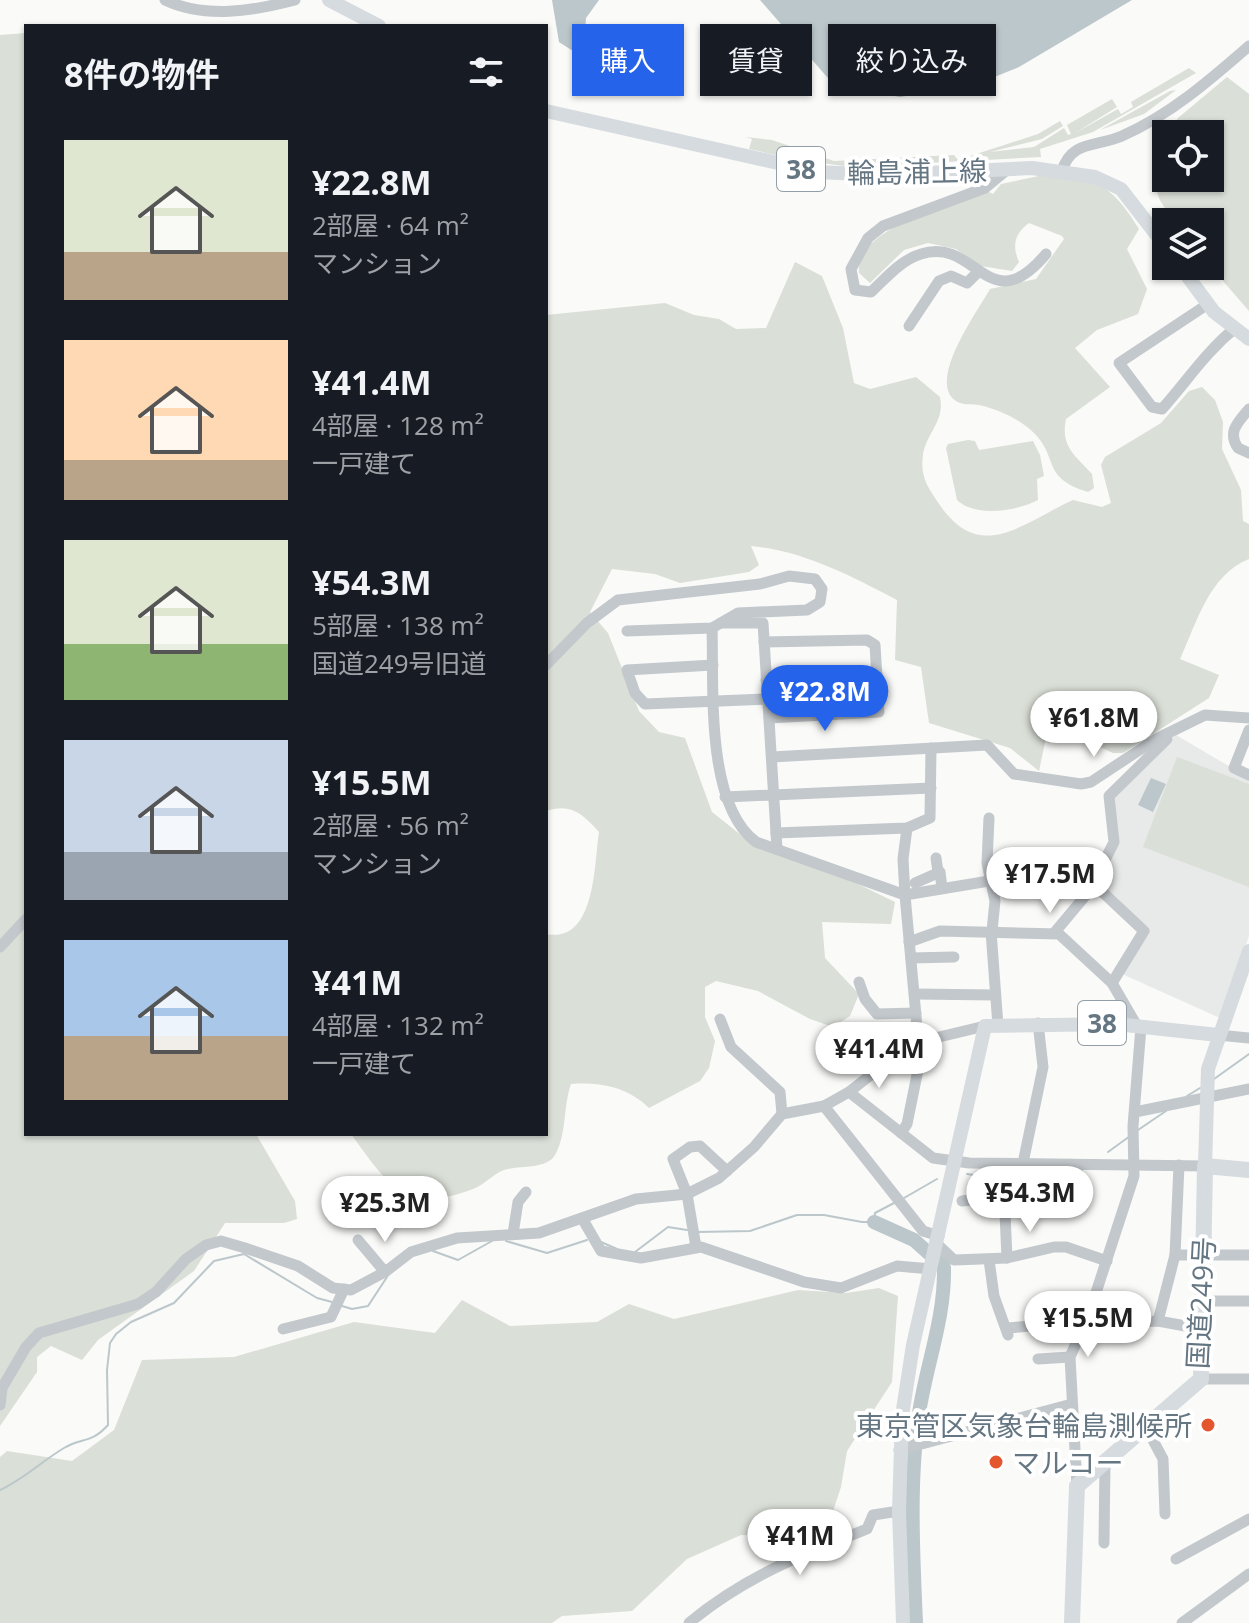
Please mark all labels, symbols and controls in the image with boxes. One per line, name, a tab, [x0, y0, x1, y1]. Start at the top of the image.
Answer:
chip: 購入	[572, 24, 684, 96]
chip: 賃貸	[700, 24, 812, 96]
chip: 絞り込み	[828, 24, 996, 96]
icon: filters	[464, 50, 508, 94]
text: 8件の物件	[64, 51, 219, 97]
map controls	[1152, 120, 1224, 280]
button: locate	[1152, 120, 1224, 192]
road number: 38	[777, 147, 825, 191]
street label: 輪島浦上線	[847, 151, 987, 191]
text: ¥22.8M	[312, 159, 432, 205]
icon: home	[128, 172, 224, 268]
text: 2部屋 · 64 m²	[312, 207, 469, 243]
button: layers	[1152, 208, 1224, 280]
text: マンション	[312, 245, 442, 281]
text: ¥41.4M	[312, 359, 432, 405]
icon: home	[128, 372, 224, 468]
text: 4部屋 · 128 m²	[312, 407, 484, 443]
text: 一戸建て	[312, 445, 416, 481]
text: ¥54.3M	[312, 559, 432, 605]
icon: home	[128, 572, 224, 668]
text: 5部屋 · 138 m²	[312, 607, 484, 643]
text: 国道249号旧道	[312, 645, 487, 681]
pin: ¥22.8M	[760, 665, 890, 733]
text: ¥22.8M	[779, 673, 871, 709]
pin: ¥61.8M	[1029, 691, 1159, 759]
text: ¥61.8M	[1048, 699, 1140, 735]
text: ¥15.5M	[312, 759, 432, 805]
icon: home	[128, 772, 224, 868]
text: 2部屋 · 56 m²	[312, 807, 469, 843]
text: マンション	[312, 845, 442, 881]
pin: ¥17.5M	[985, 847, 1115, 915]
text: ¥17.5M	[1004, 855, 1096, 891]
text: ¥41M	[312, 959, 402, 1005]
icon: home	[128, 972, 224, 1068]
road number: 38	[1078, 1001, 1126, 1045]
text: 4部屋 · 132 m²	[312, 1007, 484, 1043]
pin: ¥41.4M	[814, 1022, 944, 1090]
text: ¥41.4M	[833, 1030, 925, 1066]
text: 一戸建て	[312, 1045, 416, 1081]
pin: ¥54.3M	[965, 1166, 1095, 1234]
text: ¥54.3M	[984, 1174, 1076, 1210]
pin: ¥25.3M	[320, 1176, 450, 1244]
text: ¥25.3M	[339, 1184, 431, 1220]
street label: 国道249号	[1178, 1236, 1222, 1370]
pin: ¥15.5M	[1023, 1291, 1153, 1359]
text: ¥15.5M	[1042, 1299, 1134, 1335]
place label: 東京管区気象台輪島測候所	[856, 1406, 1192, 1444]
marker: 東京管区気象台輪島測候所	[1199, 1416, 1217, 1434]
place label: マルコー	[1012, 1443, 1123, 1481]
marker: マルコー	[987, 1453, 1005, 1471]
pin: ¥41M	[753, 1509, 847, 1577]
text: ¥41M	[765, 1517, 835, 1553]

